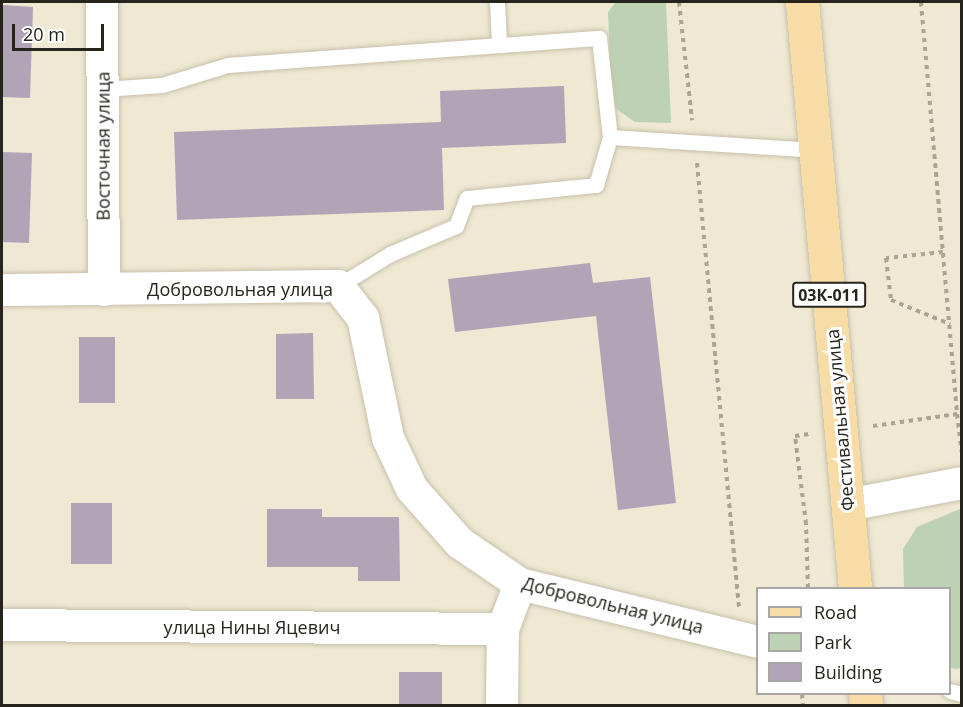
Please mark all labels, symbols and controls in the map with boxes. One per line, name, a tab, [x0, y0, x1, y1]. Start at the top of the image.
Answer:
scale bar	[15, 12, 106, 50]
text: 20 m	[23, 22, 65, 46]
street label: Восточная улица	[92, 71, 114, 221]
street label: Добровольная улица	[147, 278, 333, 300]
road number: 03К-011	[792, 282, 866, 308]
street label: Фестивальная улица	[821, 328, 859, 512]
street label: Добровольная улица	[520, 572, 706, 638]
legend	[756, 587, 951, 695]
text: Road	[814, 600, 857, 624]
street label: улица Нины Яцевич	[164, 616, 340, 638]
text: Park	[814, 630, 852, 654]
text: Building	[814, 660, 882, 684]

